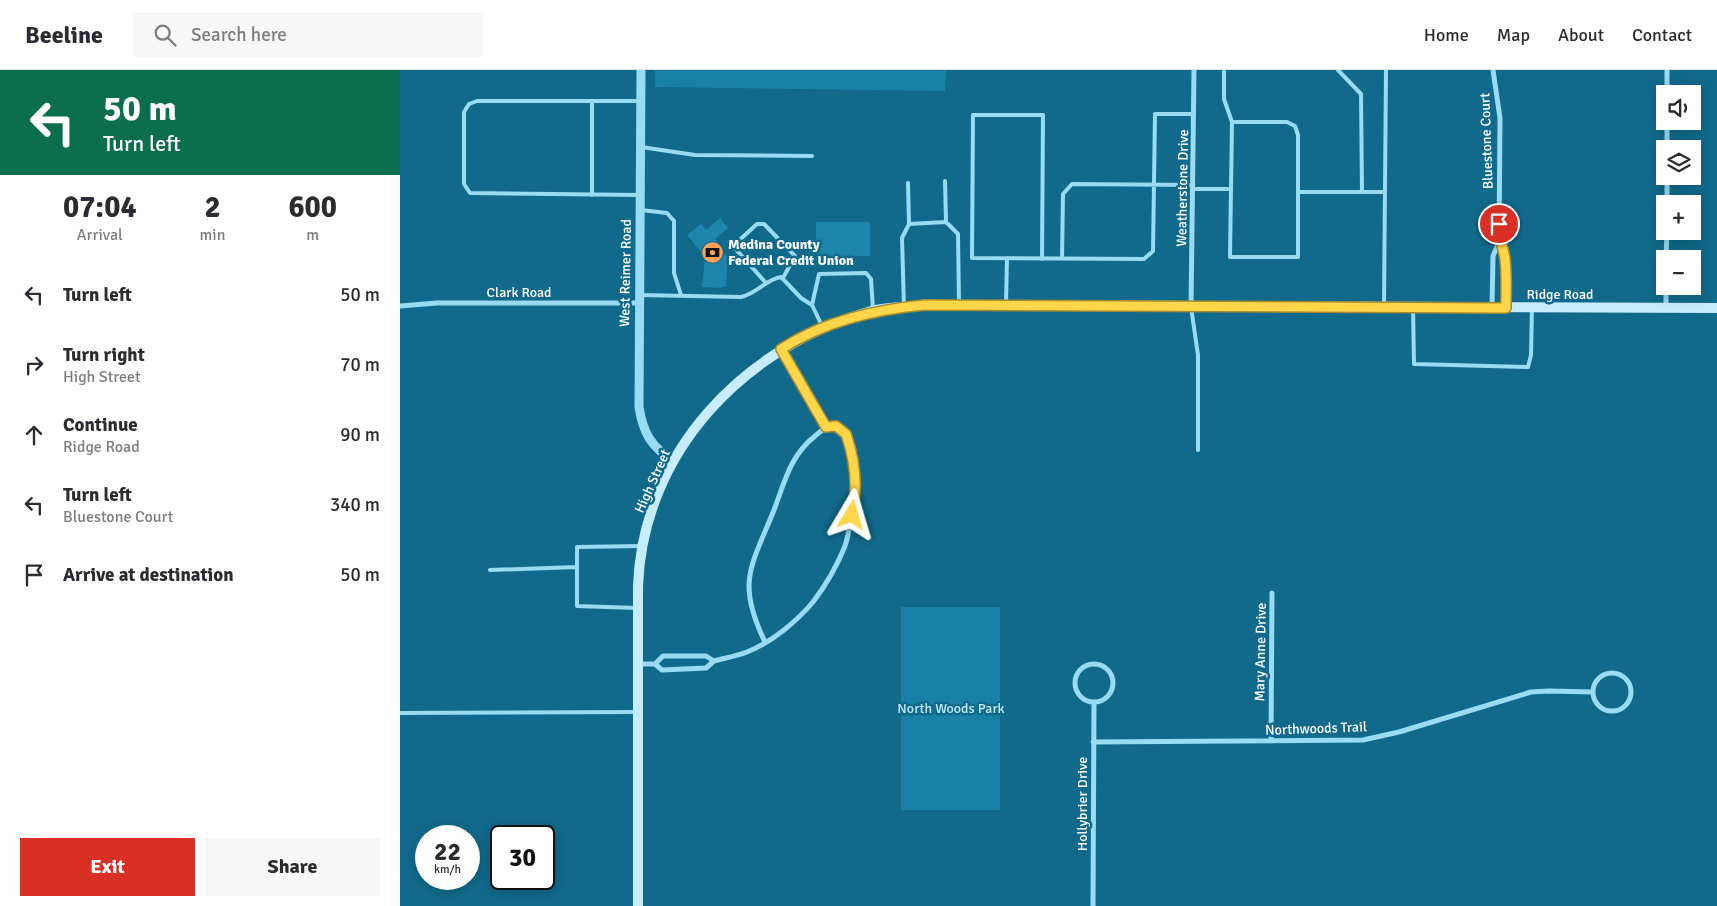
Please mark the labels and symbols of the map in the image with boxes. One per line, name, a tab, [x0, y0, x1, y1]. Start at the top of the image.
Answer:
street label: Bluestone Court	[1476, 92, 1497, 190]
street label: Weatherstone Drive	[1173, 129, 1192, 247]
pin	[1478, 203, 1520, 245]
street label: West Reimer Road	[616, 219, 635, 327]
place label: Medina County Federal Credit Union	[728, 236, 854, 269]
bank icon: Medina County Federal Credit Union	[700, 240, 724, 264]
street label: Clark Road	[487, 284, 551, 301]
street label: Ridge Road	[1526, 286, 1594, 303]
street label: High Street	[631, 447, 674, 516]
position arrow	[825, 488, 877, 540]
street label: Mary Anne Drive	[1251, 602, 1270, 702]
park label: North Woods Park	[897, 700, 1005, 717]
street label: Northwoods Trail	[1265, 718, 1367, 739]
street label: Hollybrier Drive	[1074, 757, 1091, 851]
speed limit sign: 30	[490, 825, 555, 890]

